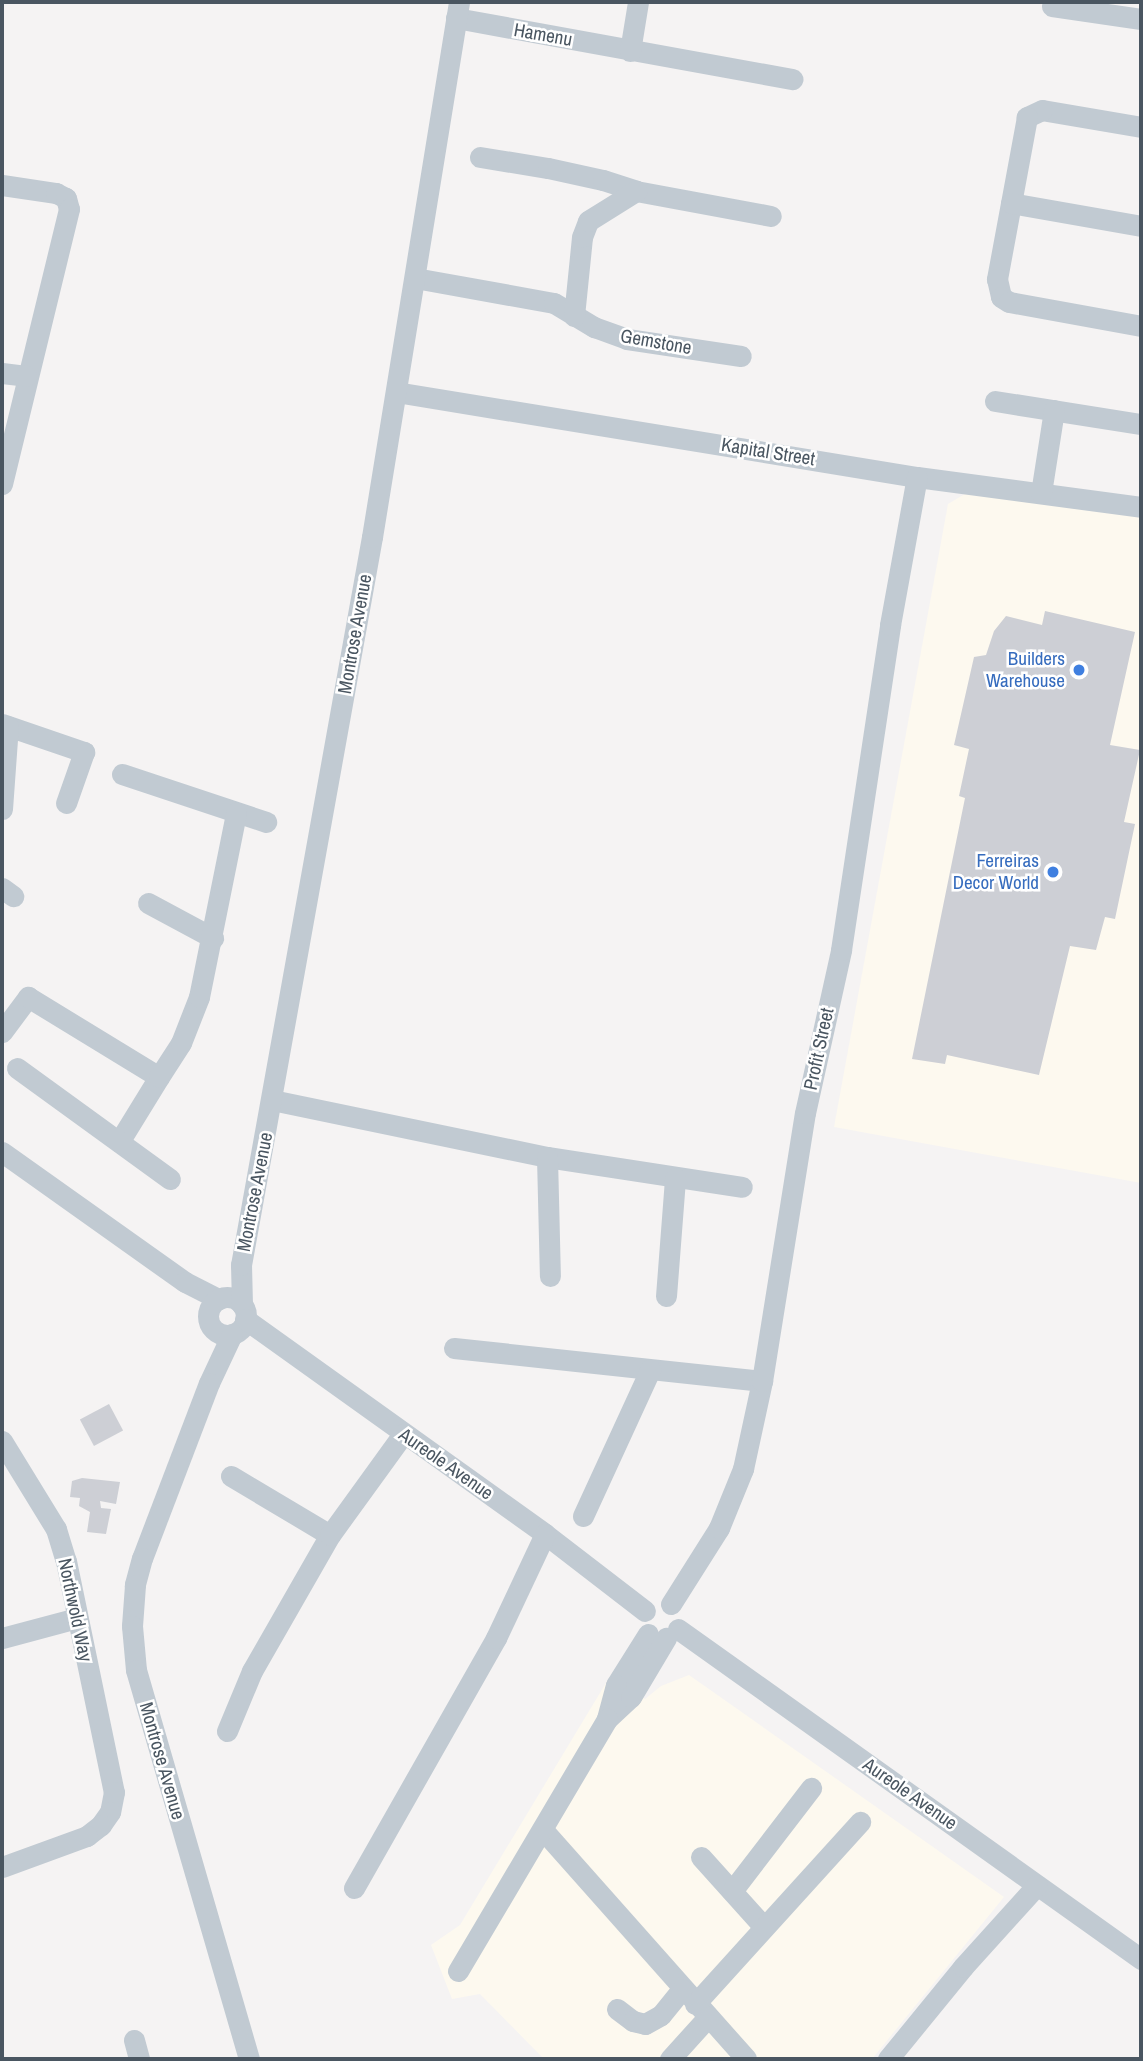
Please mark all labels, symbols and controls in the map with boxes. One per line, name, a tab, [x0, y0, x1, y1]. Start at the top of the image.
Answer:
street label: Hamenu	[512, 19, 574, 51]
street label: Gemstone	[619, 325, 693, 359]
street label: Kapital Street	[720, 433, 816, 471]
street label: Montrose Avenue	[333, 572, 377, 696]
place label: Builders Warehouse	[986, 648, 1065, 692]
marker: Builders Warehouse	[1071, 662, 1087, 678]
place label: Ferreiras Decor World	[953, 850, 1039, 894]
marker: Ferreiras Decor World	[1045, 864, 1061, 880]
street label: Profit Street	[799, 1006, 839, 1092]
street label: Montrose Avenue	[232, 1130, 278, 1254]
street label: Aureole Avenue	[394, 1423, 498, 1505]
street label: Northwold Way	[53, 1556, 97, 1664]
street label: Montrose Avenue	[134, 1699, 190, 1823]
street label: Aureole Avenue	[858, 1753, 962, 1835]

